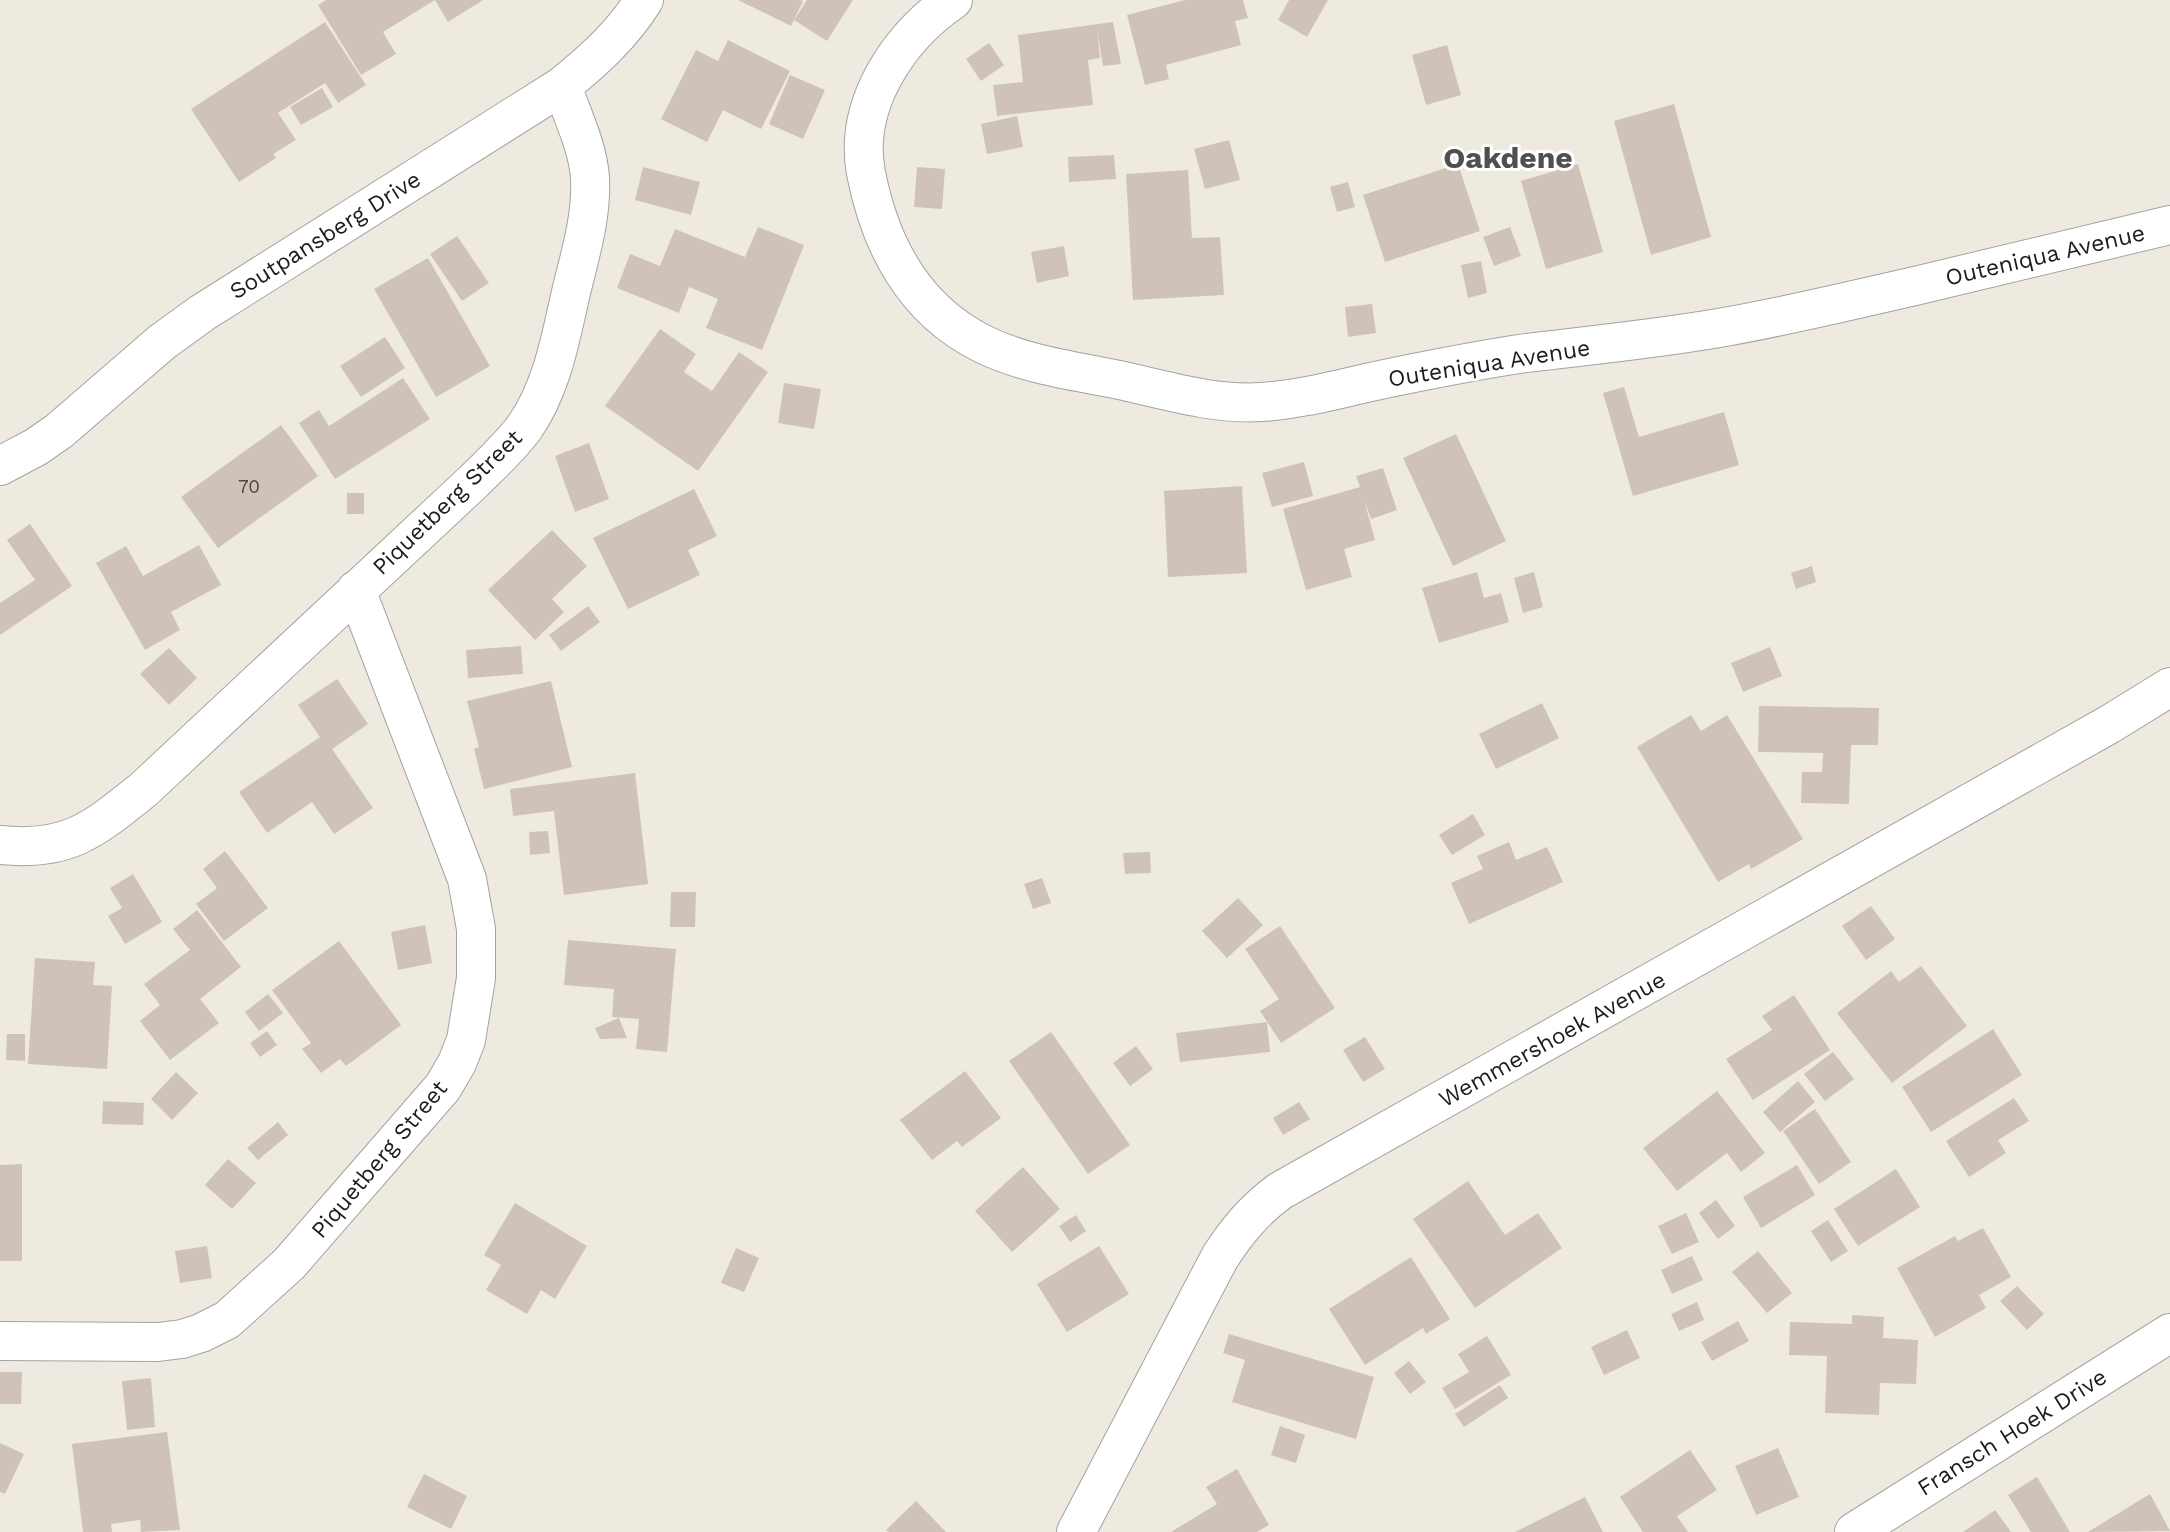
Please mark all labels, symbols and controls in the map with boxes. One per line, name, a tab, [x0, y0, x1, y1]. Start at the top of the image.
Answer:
district label: Oakdene	[1443, 140, 1573, 175]
street label: Soutpansberg Drive	[225, 166, 426, 305]
street label: Outeniqua Avenue	[1943, 219, 2148, 292]
street label: Outeniqua Avenue	[1386, 334, 1592, 393]
street label: Piquetberg Street	[367, 424, 528, 581]
house number: 70	[238, 475, 260, 498]
street label: Wemmershoek Avenue	[1434, 966, 1670, 1113]
street label: Piquetberg Street	[306, 1075, 453, 1244]
street label: Fransch Hoek Drive	[1913, 1363, 2112, 1502]

